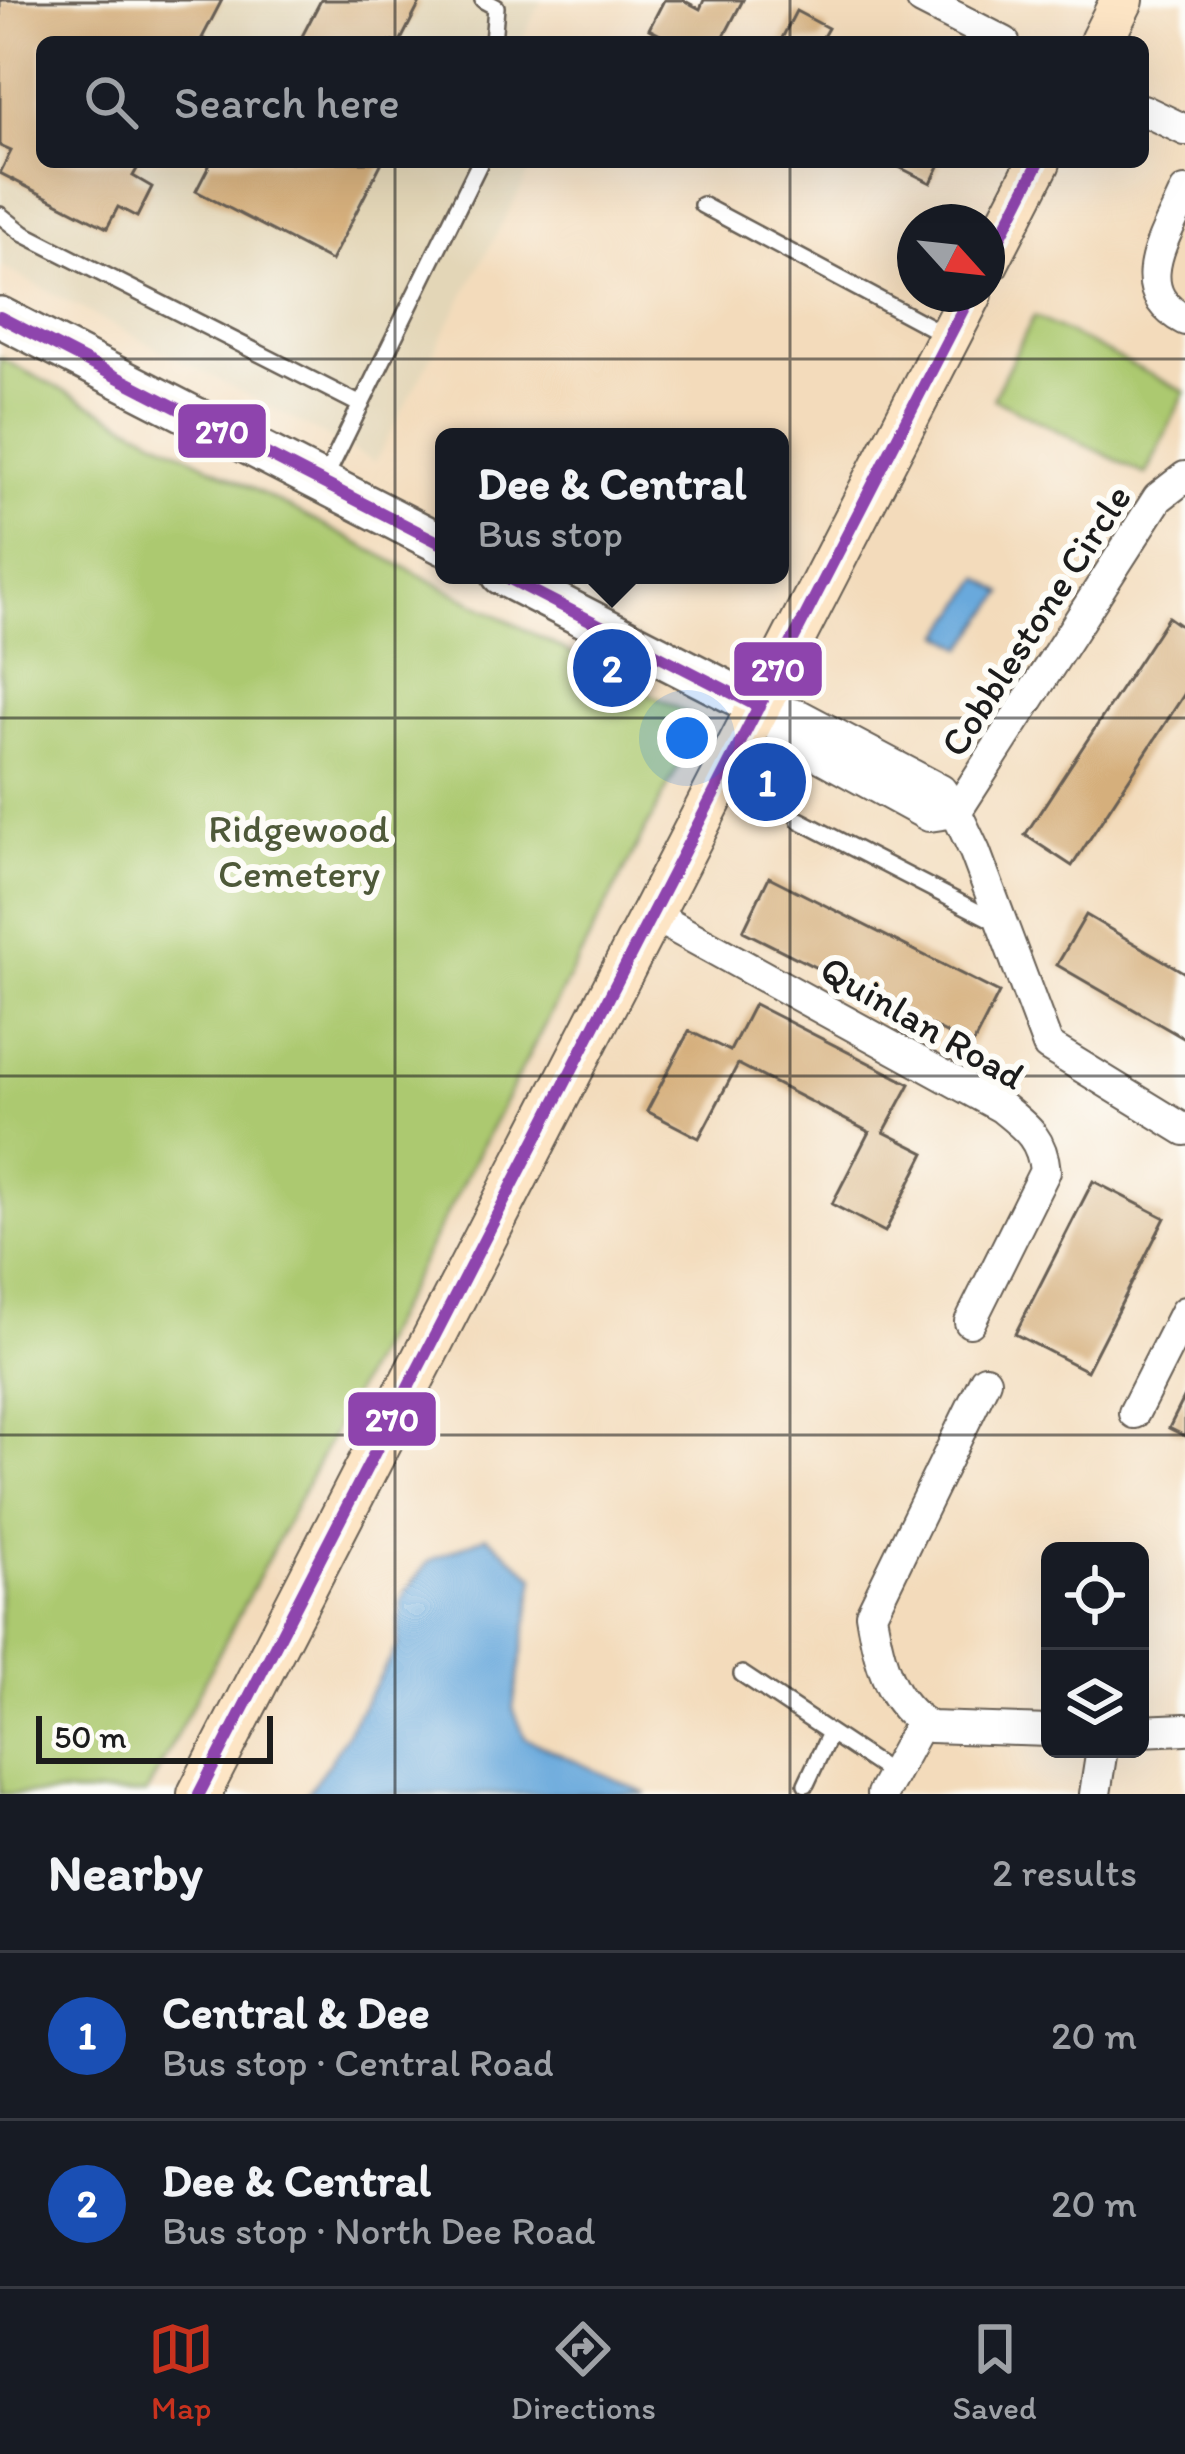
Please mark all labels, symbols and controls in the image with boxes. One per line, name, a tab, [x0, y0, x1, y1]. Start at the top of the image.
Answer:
search box	[36, 36, 1149, 168]
icon: search	[78, 69, 144, 135]
text: Search here	[174, 75, 400, 129]
north arrow	[897, 204, 1005, 312]
line badge: 270	[176, 402, 268, 460]
text: 270	[195, 412, 249, 451]
popup	[435, 428, 789, 584]
text: Dee & Central	[478, 456, 746, 510]
street label: Cobblestone Circle	[930, 476, 1141, 765]
text: Bus stop	[478, 510, 623, 557]
pin: 2	[573, 623, 651, 713]
line badge: 270	[732, 640, 824, 698]
text: 270	[751, 650, 805, 689]
your location	[657, 708, 717, 768]
pin: 1	[728, 737, 806, 827]
park label: Ridgewood Cemetery	[208, 805, 390, 897]
street label: Quinlan Road	[812, 945, 1034, 1100]
line badge: 270	[346, 1390, 438, 1448]
text: 270	[365, 1400, 419, 1439]
map controls	[1041, 1542, 1149, 1758]
button: locate	[1041, 1542, 1149, 1650]
button: layers	[1041, 1650, 1149, 1758]
scale bar	[36, 1710, 273, 1763]
text: 50 m	[54, 1717, 127, 1756]
text: Nearby	[48, 1842, 203, 1903]
text: 2 results	[992, 1849, 1137, 1896]
text: Central & Dee	[162, 1985, 430, 2039]
text: 1	[78, 2012, 96, 2059]
text: 20 m	[1051, 2012, 1137, 2059]
text: Bus stop · Central Road	[162, 2039, 554, 2086]
text: Dee & Central	[162, 2153, 431, 2207]
text: 2	[77, 2180, 97, 2227]
text: 20 m	[1051, 2180, 1137, 2227]
text: Bus stop · North Dee Road	[162, 2207, 596, 2254]
tab: Map	[148, 2316, 214, 2427]
tab: Directions	[511, 2316, 656, 2427]
tab: Saved	[953, 2316, 1037, 2427]

